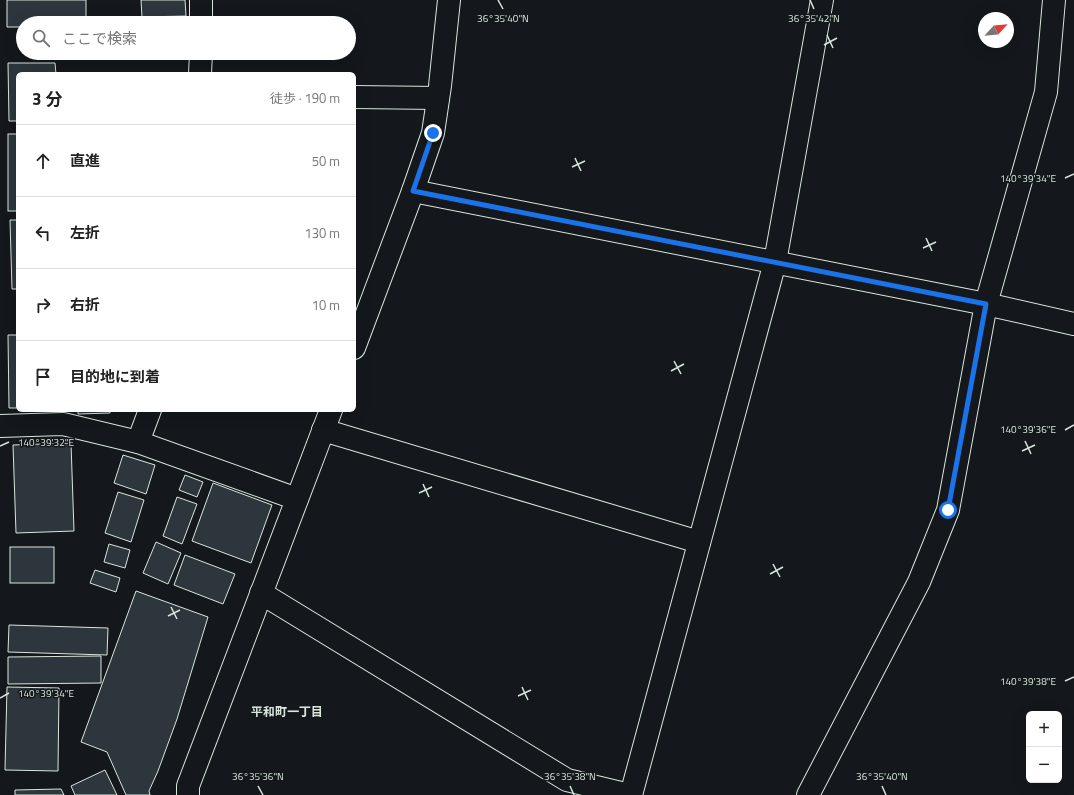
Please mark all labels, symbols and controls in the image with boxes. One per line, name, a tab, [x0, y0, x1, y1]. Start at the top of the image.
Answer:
text: 36°35'40"N	[477, 11, 529, 26]
text: 36°35'42"N	[788, 11, 840, 26]
north arrow	[978, 12, 1014, 48]
search box	[16, 16, 356, 60]
icon: search	[30, 27, 52, 49]
text: ここで検索	[62, 27, 137, 50]
text: 3 分	[32, 86, 62, 112]
text: 徒歩 · 190 m	[270, 88, 340, 108]
route end	[424, 124, 442, 142]
text: 直進	[70, 149, 100, 172]
icon: ahead	[32, 150, 54, 172]
text: 50 m	[312, 151, 340, 171]
text: 140°39'34"E	[1000, 171, 1057, 186]
text: 左折	[70, 221, 100, 244]
icon: left	[32, 222, 54, 244]
text: 130 m	[304, 223, 340, 243]
text: 右折	[70, 293, 100, 316]
icon: right	[32, 294, 54, 316]
text: 10 m	[312, 295, 340, 315]
text: 目的地に到着	[70, 365, 160, 388]
icon: arrive	[32, 366, 54, 388]
text: 140°39'36"E	[1000, 422, 1057, 437]
text: 140°39'32"E	[18, 435, 75, 450]
route start	[939, 501, 957, 519]
text: 140°39'38"E	[1000, 674, 1057, 689]
text: 140°39'34"E	[18, 686, 75, 701]
district label: 平和町一丁目	[251, 702, 323, 721]
map controls	[1026, 711, 1062, 783]
button: +	[1026, 711, 1062, 747]
button: −	[1026, 747, 1062, 783]
text: 36°35'36"N	[232, 769, 284, 784]
text: 36°35'38"N	[544, 769, 596, 784]
text: 36°35'40"N	[856, 769, 908, 784]

